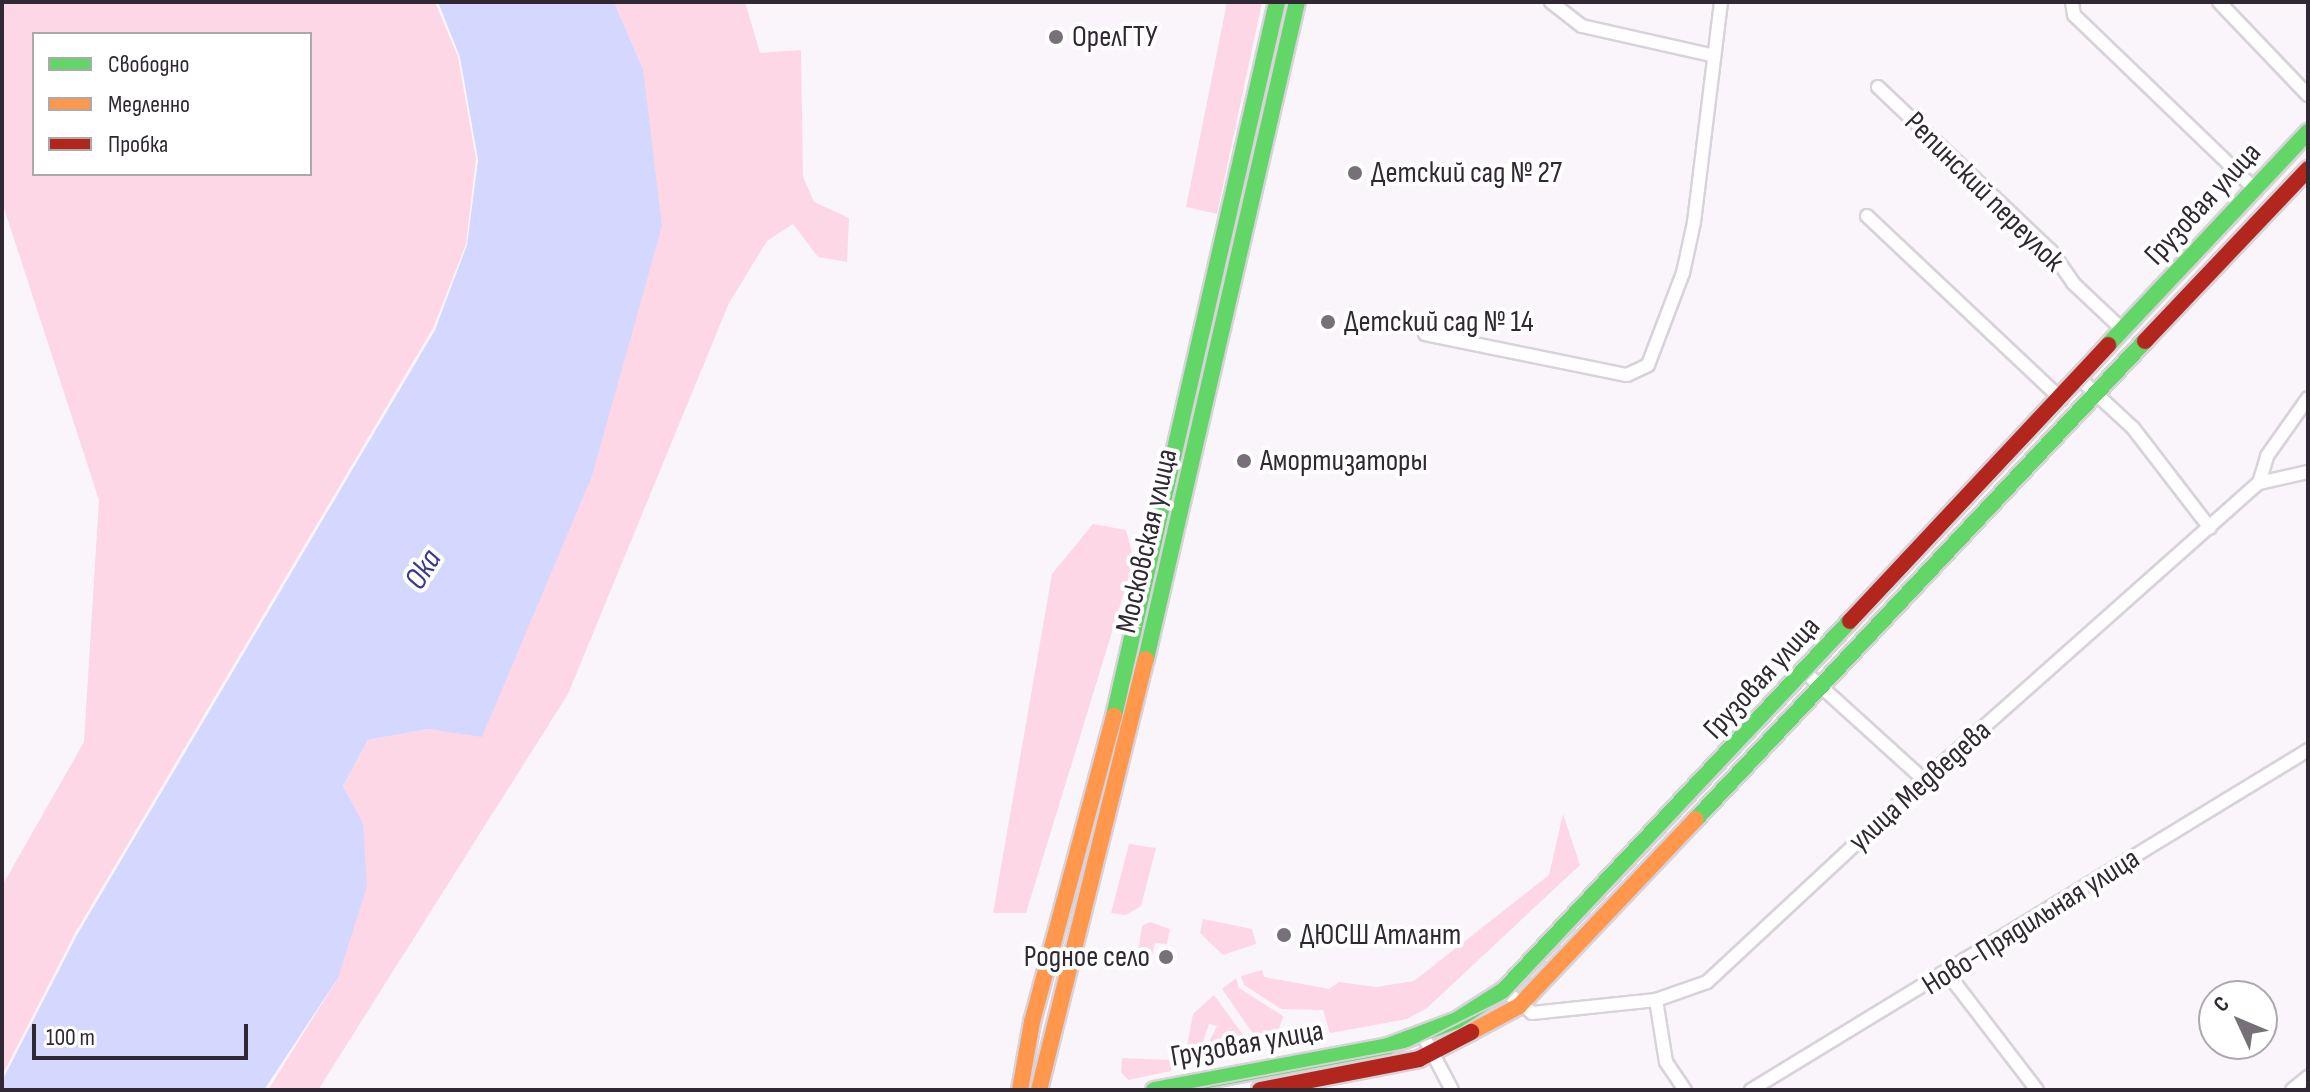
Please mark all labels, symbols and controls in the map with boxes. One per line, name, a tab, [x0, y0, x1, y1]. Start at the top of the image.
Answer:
place label: ОрелГТУ	[1072, 19, 1158, 55]
marker: ОрелГТУ	[1047, 28, 1065, 46]
legend	[32, 32, 312, 176]
text: Свободно	[108, 50, 189, 79]
text: Медленно	[108, 90, 190, 119]
street label: Репинский переулок	[1897, 105, 2071, 279]
text: Пробка	[108, 130, 168, 159]
street label: Грузовая улица	[2137, 135, 2269, 273]
place label: Детский сад № 27	[1371, 155, 1562, 191]
marker: Детский сад № 27	[1346, 164, 1364, 182]
place label: Детский сад № 14	[1344, 304, 1534, 340]
marker: Детский сад № 14	[1319, 313, 1337, 331]
place label: Амортизаторы	[1260, 443, 1428, 479]
street label: Московская улица	[1108, 445, 1186, 637]
marker: Амортизаторы	[1235, 452, 1253, 470]
water label: Ока	[397, 543, 451, 597]
street label: Грузовая улица	[1696, 609, 1828, 747]
street label: улица Медведева	[1842, 713, 1998, 859]
street label: Ново-Прядильная улица	[1916, 841, 2146, 1003]
place label: ДЮСШ Атлант	[1300, 917, 1461, 953]
marker: ДЮСШ Атлант	[1275, 926, 1293, 944]
place label: Родное село	[1024, 939, 1150, 975]
marker: Родное село	[1157, 948, 1175, 966]
north arrow	[2198, 980, 2278, 1060]
text: С	[2208, 991, 2235, 1018]
scale bar	[36, 1008, 252, 1058]
street label: Грузовая улица	[1168, 1013, 1326, 1075]
text: 100 m	[46, 1023, 95, 1052]

